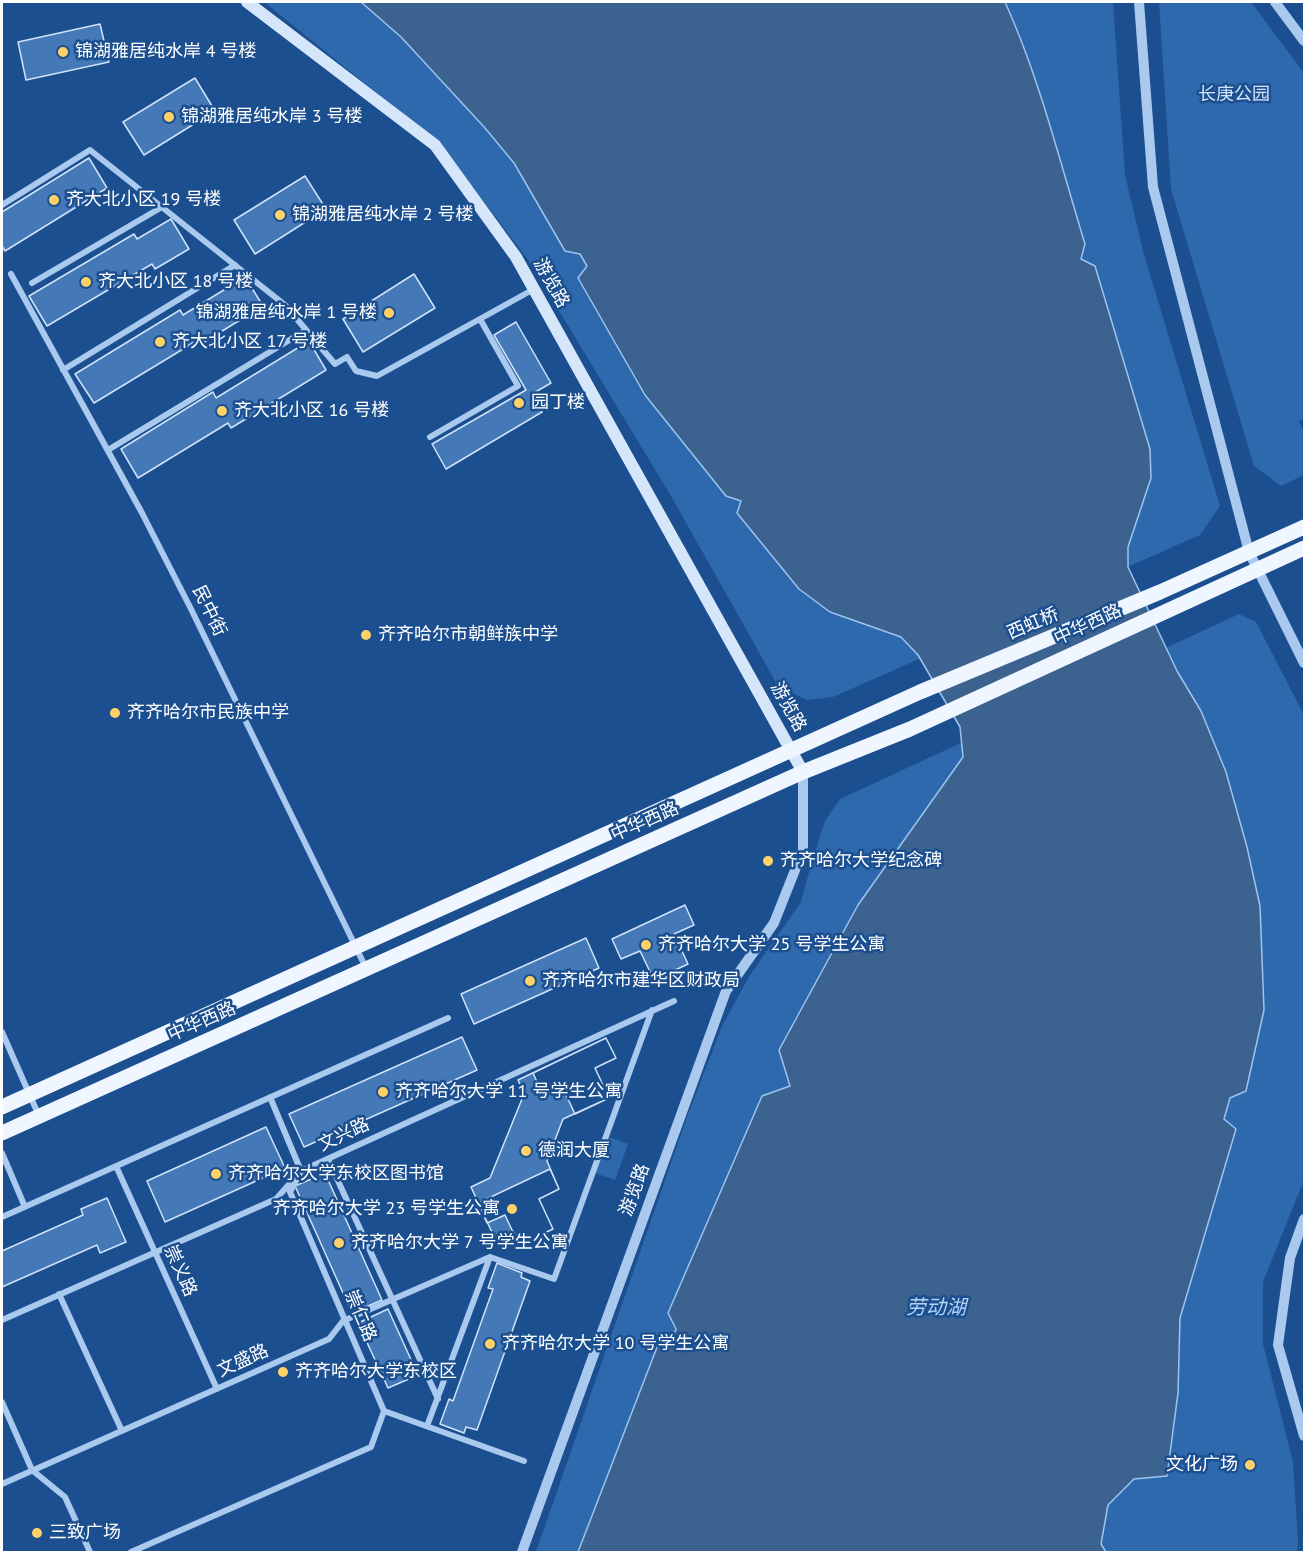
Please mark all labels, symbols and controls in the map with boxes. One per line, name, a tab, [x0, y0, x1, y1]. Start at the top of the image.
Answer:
place label: 锦湖雅居纯水岸 4 号楼	[75, 41, 256, 63]
marker: 锦湖雅居纯水岸 4 号楼	[56, 45, 70, 59]
park label: 长庚公园	[1198, 84, 1270, 106]
place label: 锦湖雅居纯水岸 3 号楼	[181, 106, 362, 128]
marker: 锦湖雅居纯水岸 3 号楼	[162, 110, 176, 124]
place label: 齐大北小区 19 号楼	[66, 189, 221, 211]
marker: 齐大北小区 19 号楼	[47, 193, 61, 207]
place label: 锦湖雅居纯水岸 2 号楼	[292, 204, 473, 226]
marker: 锦湖雅居纯水岸 2 号楼	[273, 208, 287, 222]
street label: 游览路	[528, 254, 574, 312]
place label: 齐大北小区 18 号楼	[98, 271, 253, 293]
marker: 齐大北小区 18 号楼	[79, 275, 93, 289]
place label: 锦湖雅居纯水岸 1 号楼	[196, 302, 377, 324]
marker: 锦湖雅居纯水岸 1 号楼	[382, 306, 396, 320]
place label: 齐大北小区 17 号楼	[172, 331, 327, 353]
marker: 齐大北小区 17 号楼	[153, 335, 167, 349]
place label: 园丁楼	[531, 392, 585, 414]
marker: 园丁楼	[512, 396, 526, 410]
place label: 齐大北小区 16 号楼	[234, 400, 389, 422]
marker: 齐大北小区 16 号楼	[215, 404, 229, 418]
street label: 民中街	[187, 582, 231, 640]
street label: 中华西路	[1051, 600, 1125, 650]
street label: 西虹桥	[1004, 604, 1062, 644]
place label: 齐齐哈尔市朝鲜族中学	[378, 624, 558, 646]
marker: 齐齐哈尔市朝鲜族中学	[359, 628, 373, 642]
street label: 游览路	[765, 678, 811, 736]
place label: 齐齐哈尔市民族中学	[127, 702, 289, 724]
marker: 齐齐哈尔市民族中学	[108, 706, 122, 720]
street label: 中华西路	[608, 797, 682, 847]
place label: 齐齐哈尔大学纪念碑	[780, 850, 942, 872]
marker: 齐齐哈尔大学纪念碑	[761, 854, 775, 868]
place label: 齐齐哈尔大学 25 号学生公寓	[658, 934, 885, 956]
marker: 齐齐哈尔大学 25 号学生公寓	[639, 938, 653, 952]
place label: 齐齐哈尔市建华区财政局	[542, 970, 740, 992]
marker: 齐齐哈尔市建华区财政局	[523, 974, 537, 988]
street label: 中华西路	[165, 997, 239, 1047]
place label: 齐齐哈尔大学 11 号学生公寓	[395, 1081, 622, 1103]
marker: 齐齐哈尔大学 11 号学生公寓	[376, 1085, 390, 1099]
street label: 文兴路	[315, 1114, 373, 1156]
place label: 德润大厦	[538, 1140, 610, 1162]
marker: 德润大厦	[519, 1144, 533, 1158]
street label: 游览路	[616, 1161, 654, 1219]
place label: 齐齐哈尔大学东校区图书馆	[228, 1163, 444, 1185]
marker: 齐齐哈尔大学东校区图书馆	[209, 1167, 223, 1181]
place label: 齐齐哈尔大学 23 号学生公寓	[273, 1198, 500, 1220]
marker: 齐齐哈尔大学 23 号学生公寓	[505, 1202, 519, 1216]
place label: 齐齐哈尔大学 7 号学生公寓	[351, 1232, 568, 1254]
marker: 齐齐哈尔大学 7 号学生公寓	[332, 1236, 346, 1250]
street label: 崇义路	[159, 1242, 201, 1300]
street label: 崇仁路	[340, 1287, 380, 1345]
water label: 劳动湖	[906, 1296, 966, 1320]
place label: 齐齐哈尔大学 10 号学生公寓	[502, 1333, 729, 1355]
marker: 齐齐哈尔大学 10 号学生公寓	[483, 1337, 497, 1351]
street label: 文盛路	[214, 1340, 272, 1382]
place label: 齐齐哈尔大学东校区	[295, 1361, 457, 1383]
marker: 齐齐哈尔大学东校区	[276, 1365, 290, 1379]
place label: 文化广场	[1166, 1454, 1238, 1476]
marker: 文化广场	[1243, 1458, 1257, 1472]
place label: 三致广场	[49, 1522, 121, 1544]
marker: 三致广场	[30, 1526, 44, 1540]

